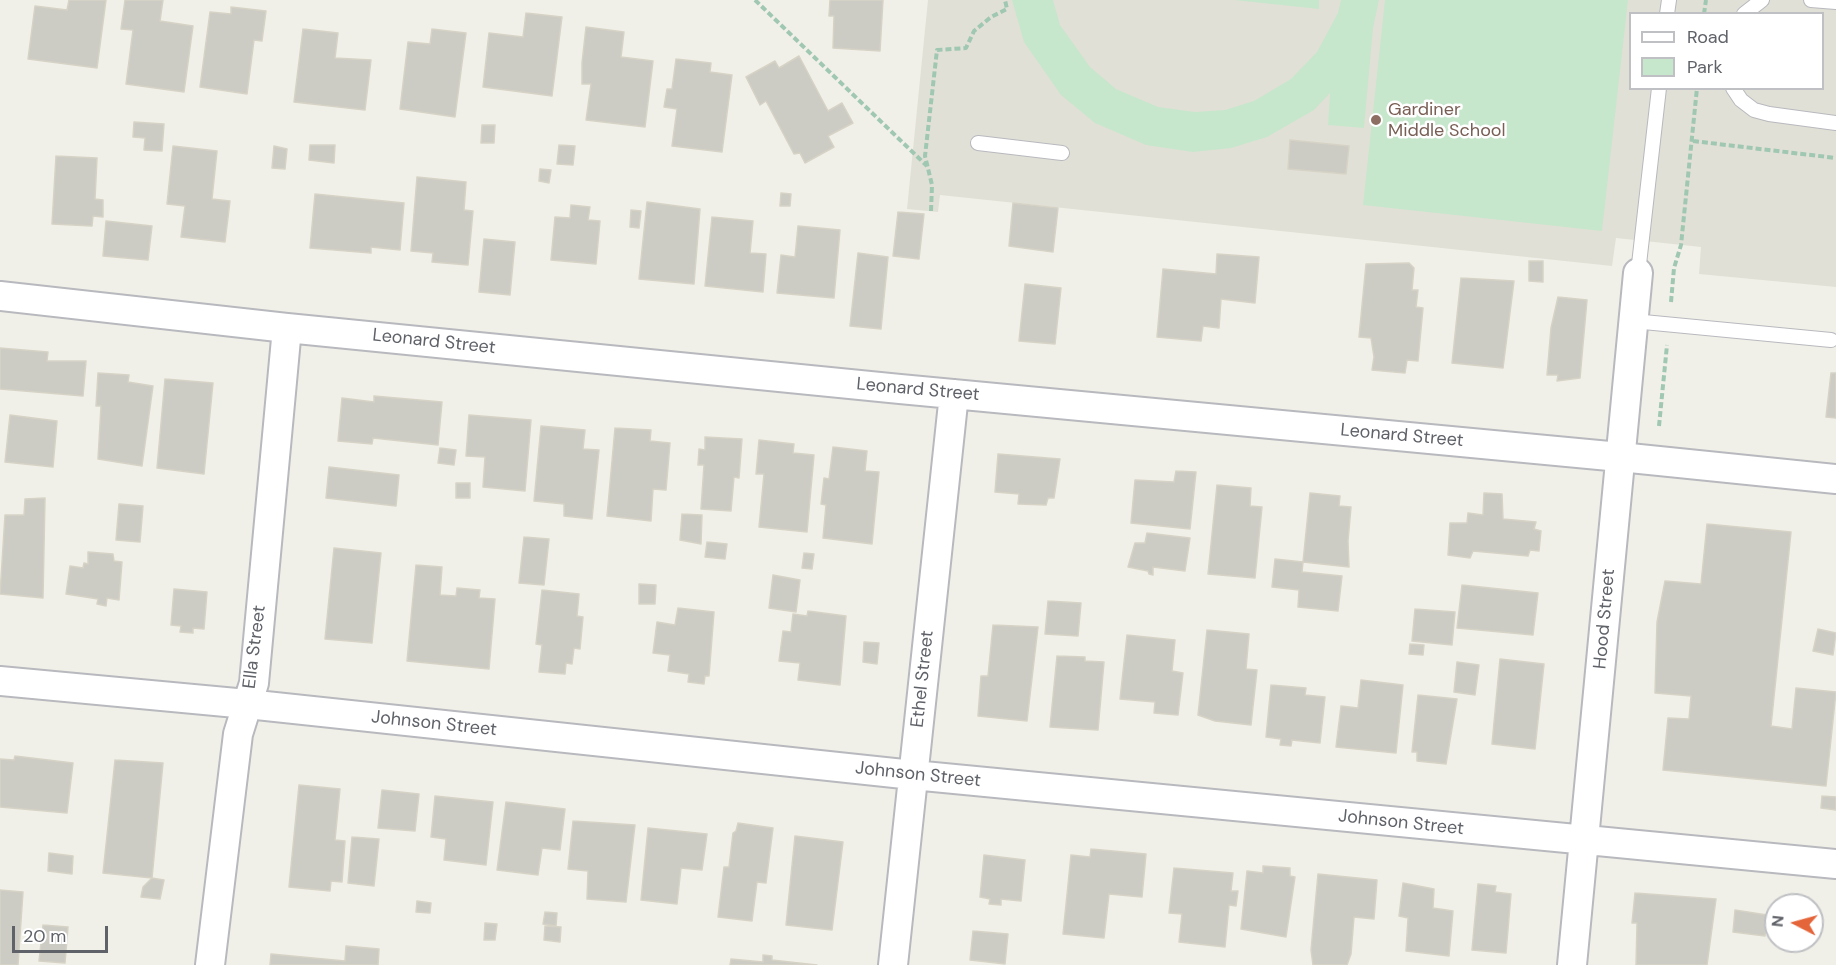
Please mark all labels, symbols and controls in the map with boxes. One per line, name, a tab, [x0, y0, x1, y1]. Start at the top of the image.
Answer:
legend	[1629, 12, 1824, 90]
text: Road	[1687, 25, 1729, 49]
text: Park	[1687, 55, 1723, 79]
place label: Gardiner Middle School	[1388, 99, 1506, 142]
marker: Gardiner Middle School	[1369, 113, 1383, 127]
street label: Leonard Street	[371, 325, 497, 359]
street label: Leonard Street	[856, 374, 980, 406]
street label: Leonard Street	[1340, 420, 1464, 452]
street label: Hood Street	[1590, 568, 1620, 670]
street label: Ella Street	[239, 604, 271, 690]
street label: Ethel Street	[907, 629, 939, 729]
street label: Johnson Street	[370, 707, 498, 741]
street label: Johnson Street	[854, 758, 982, 792]
street label: Johnson Street	[1337, 806, 1465, 840]
north arrow	[1764, 893, 1824, 953]
scale bar	[15, 914, 111, 952]
text: N	[1767, 914, 1789, 928]
text: 20 m	[23, 924, 66, 948]

